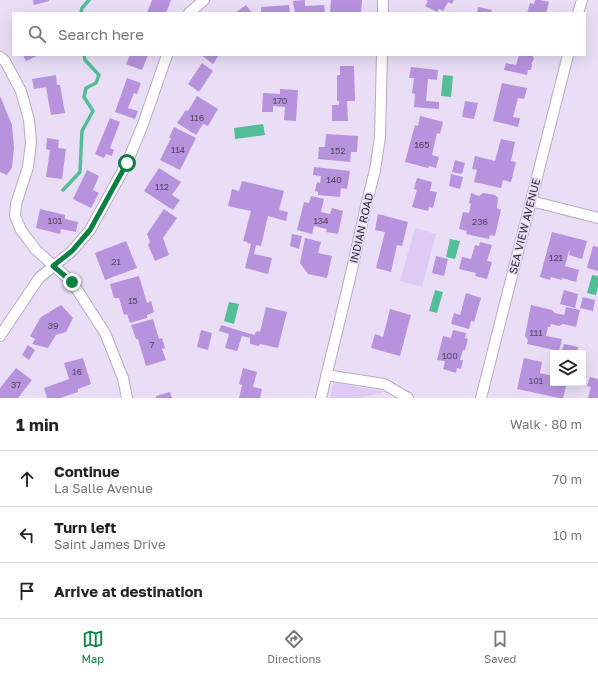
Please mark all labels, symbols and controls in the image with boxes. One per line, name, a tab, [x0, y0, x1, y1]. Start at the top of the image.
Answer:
search box	[12, 12, 586, 56]
icon: search	[26, 23, 48, 45]
text: Search here	[58, 25, 144, 43]
house number: 170	[273, 95, 288, 106]
house number: 116	[190, 112, 204, 123]
house number: 165	[414, 139, 430, 150]
house number: 114	[171, 144, 186, 155]
house number: 152	[331, 145, 345, 156]
route start	[118, 154, 136, 172]
house number: 140	[326, 174, 342, 185]
street label: SEA VIEW AVENUE	[506, 176, 542, 275]
house number: 112	[155, 181, 169, 192]
street label: INDIAN ROAD	[347, 191, 375, 265]
house number: 101	[48, 215, 63, 226]
house number: 134	[313, 215, 329, 226]
house number: 236	[472, 216, 488, 227]
house number: 121	[549, 252, 564, 263]
house number: 21	[111, 256, 121, 267]
route end	[63, 273, 81, 291]
house number: 15	[128, 295, 138, 306]
house number: 39	[48, 320, 58, 331]
house number: 111	[529, 327, 543, 338]
house number: 7	[150, 339, 155, 350]
house number: 100	[442, 350, 458, 361]
map controls	[550, 350, 586, 386]
button: layers	[550, 350, 586, 386]
house number: 16	[72, 366, 82, 377]
house number: 101	[529, 375, 544, 386]
house number: 37	[11, 379, 21, 390]
text: 1 min	[16, 414, 59, 435]
text: Walk · 80 m	[510, 416, 582, 432]
text: Continue	[54, 462, 120, 480]
icon: ahead	[16, 468, 38, 490]
text: 70 m	[552, 471, 582, 487]
text: La Salle Avenue	[54, 480, 153, 496]
text: Turn left	[54, 518, 116, 536]
icon: left	[16, 524, 38, 546]
text: 10 m	[553, 527, 582, 543]
text: Saint James Drive	[54, 536, 165, 552]
icon: arrive	[16, 580, 38, 602]
text: Arrive at destination	[54, 582, 203, 600]
tab: Map	[82, 628, 104, 665]
tab: Directions	[267, 628, 321, 665]
tab: Saved	[484, 628, 516, 665]

